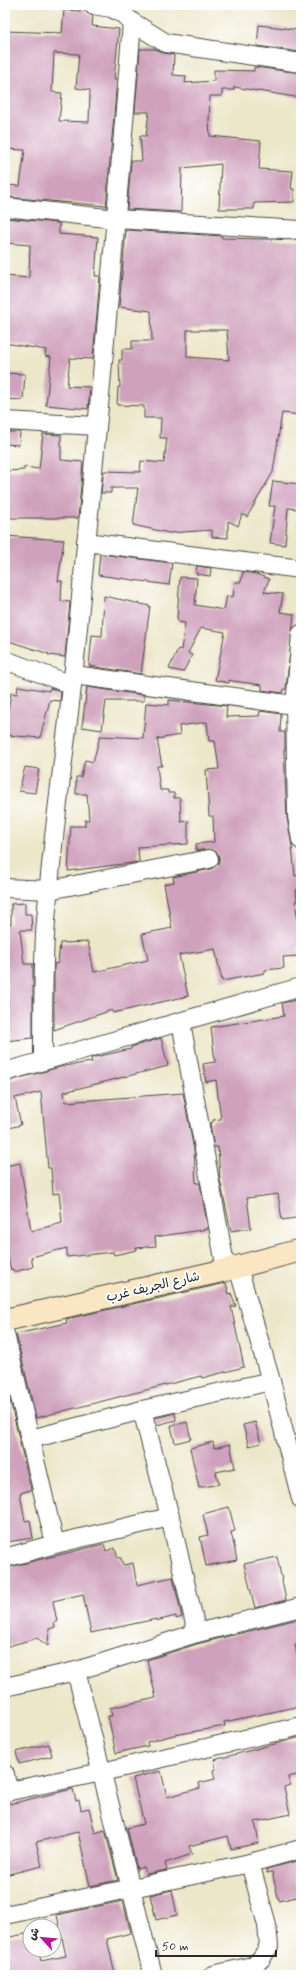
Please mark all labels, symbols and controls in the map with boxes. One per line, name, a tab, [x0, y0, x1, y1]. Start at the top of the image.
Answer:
street label: شارع الجريف غرب	[104, 1268, 202, 1306]
north arrow	[22, 1918, 62, 1958]
text: ش	[25, 1925, 43, 1942]
scale bar	[156, 1932, 276, 1958]
text: 50 m	[162, 1939, 189, 1955]

